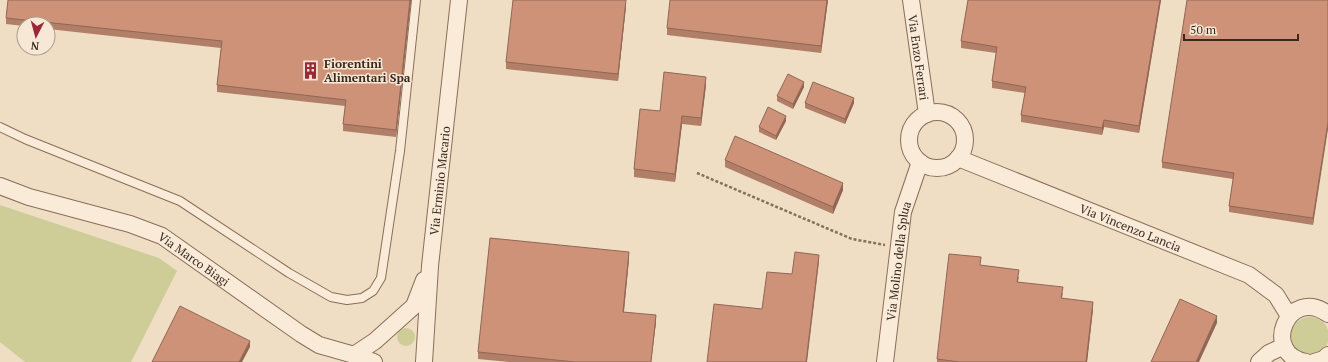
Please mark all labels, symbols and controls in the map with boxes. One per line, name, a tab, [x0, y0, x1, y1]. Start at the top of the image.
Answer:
street label: Via Enzo Ferrari	[906, 14, 933, 102]
north arrow	[16, 16, 56, 56]
scale bar	[1184, 16, 1298, 42]
text: 50 m	[1190, 22, 1217, 37]
text: N	[29, 38, 40, 53]
place label: Fiorentini Alimentari Spa	[324, 56, 411, 85]
building icon: Fiorentini Alimentari Spa	[301, 60, 321, 80]
street label: Via Erminio Macario	[426, 125, 453, 236]
street label: Via Molino della Splua	[883, 199, 914, 321]
street label: Via Vincenzo Lancia	[1077, 200, 1184, 255]
street label: Via Marco Biagi	[155, 228, 233, 289]

